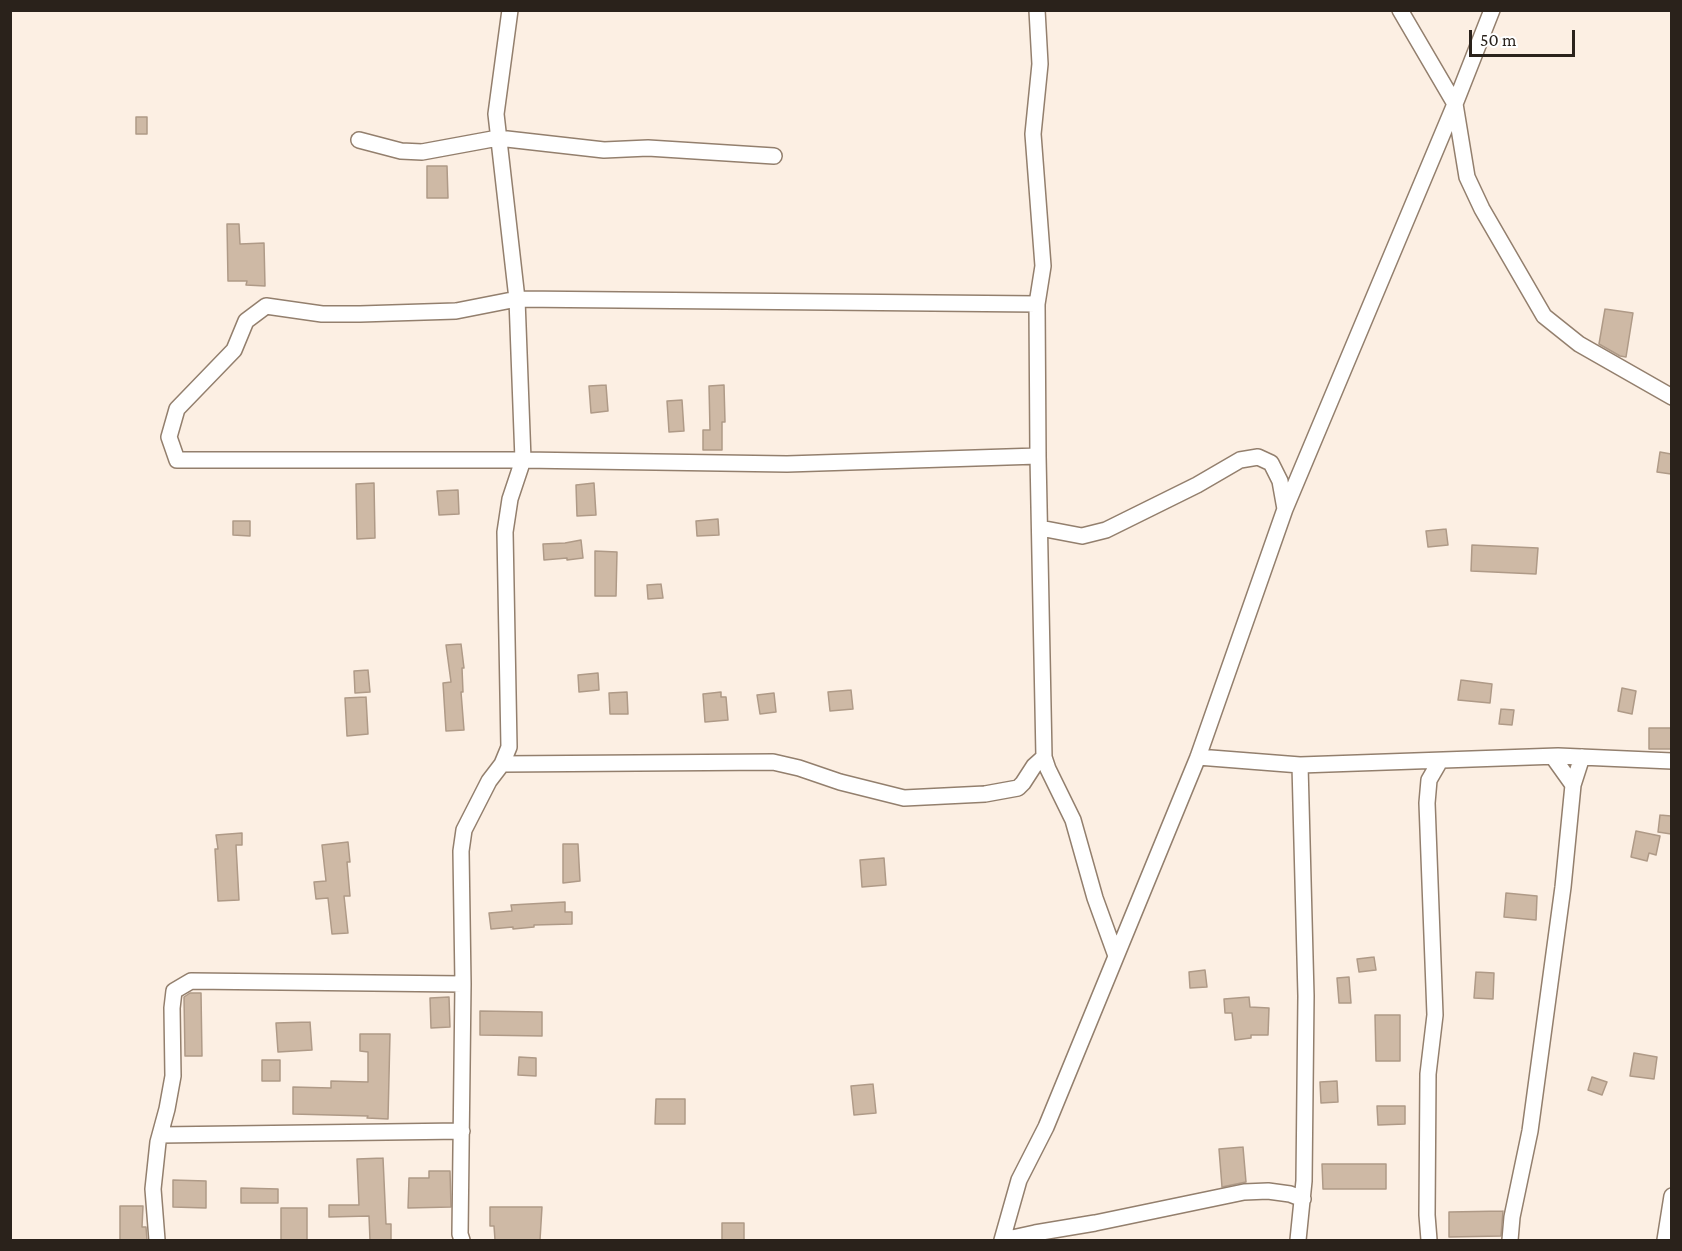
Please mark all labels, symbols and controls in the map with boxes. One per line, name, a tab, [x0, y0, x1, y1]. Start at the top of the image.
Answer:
scale bar	[1472, 18, 1578, 56]
text: 50 m	[1480, 30, 1517, 50]

